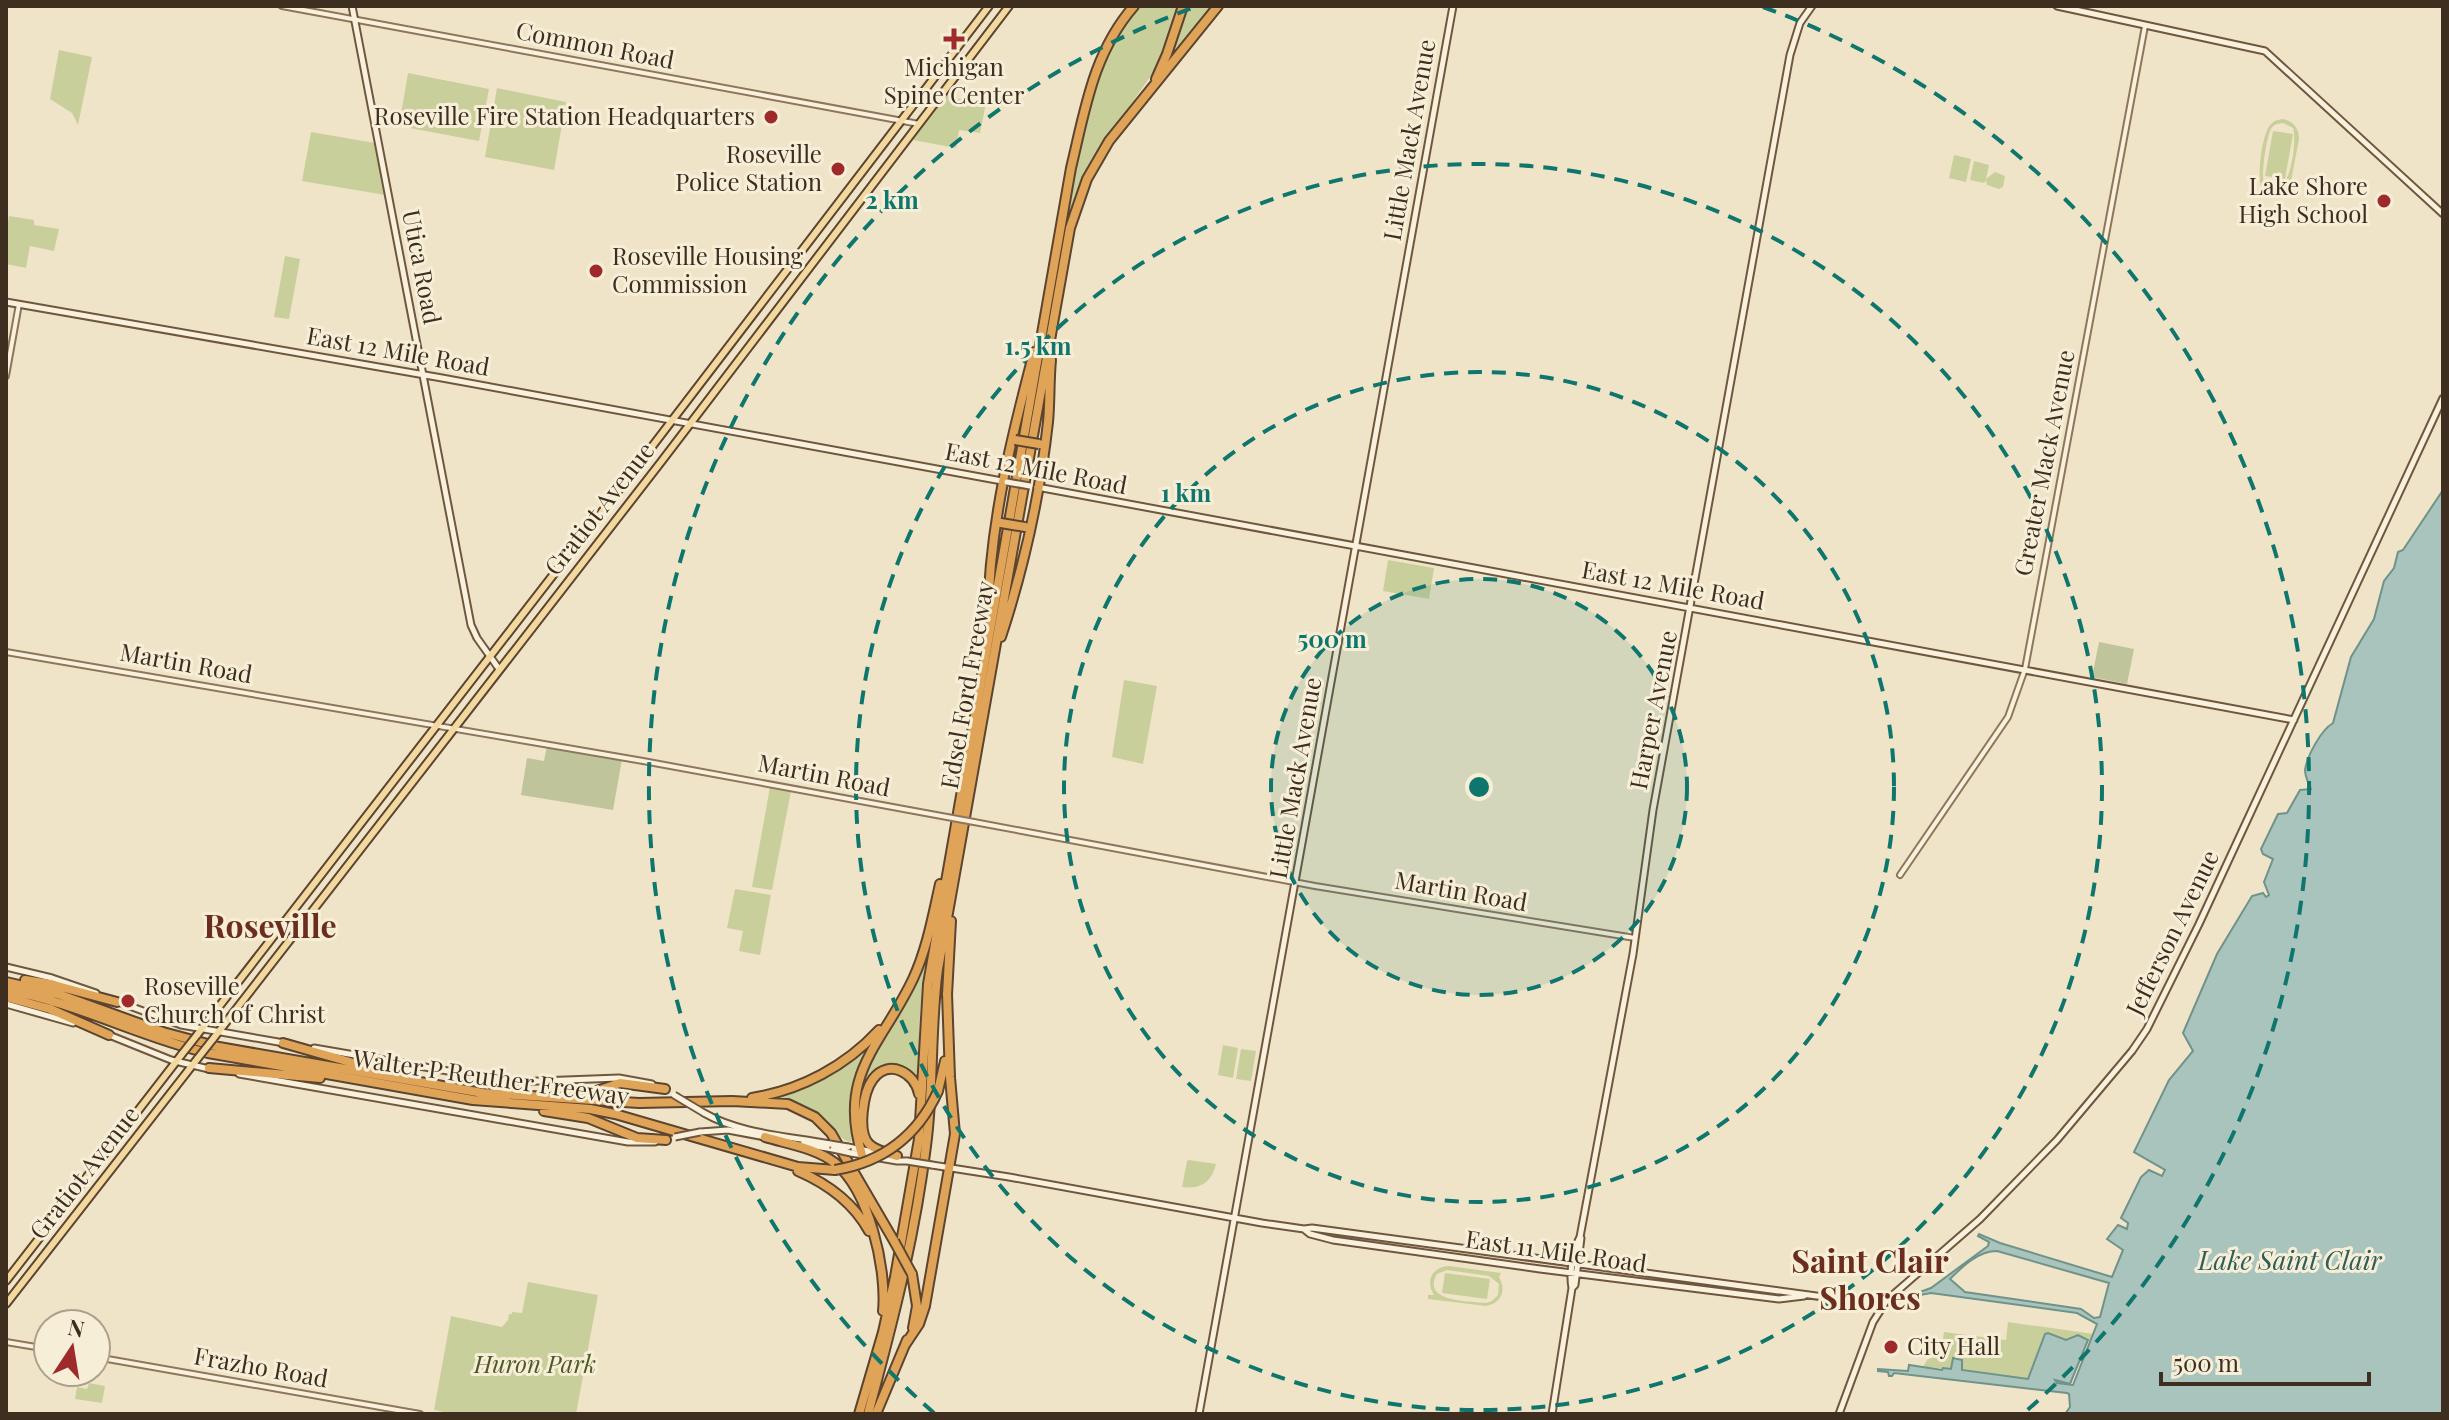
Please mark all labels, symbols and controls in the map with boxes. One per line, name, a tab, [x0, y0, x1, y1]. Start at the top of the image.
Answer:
street label: Common Road	[514, 13, 677, 75]
marker: Michigan Spine Center	[943, 28, 965, 50]
street label: Little Mack Avenue	[1375, 37, 1441, 243]
place label: Michigan Spine Center	[884, 50, 1025, 110]
place label: Roseville Fire Station Headquarters	[374, 99, 755, 131]
marker: Roseville Fire Station Headquarters	[762, 108, 780, 126]
place label: Roseville Police Station	[675, 137, 822, 197]
marker: Roseville Police Station	[829, 160, 847, 178]
place label: Lake Shore High School	[2238, 169, 2368, 229]
text: 2 km	[865, 183, 919, 215]
marker: Lake Shore High School	[2375, 192, 2393, 210]
street label: Utica Road	[396, 207, 450, 327]
place label: Roseville Housing Commission	[612, 239, 804, 299]
marker: Roseville Housing Commission	[587, 262, 605, 280]
street label: East 12 Mile Road	[304, 318, 492, 382]
text: 1.5 km	[1004, 329, 1072, 361]
street label: Greater Mack Avenue	[2005, 347, 2081, 578]
street label: East 12 Mile Road	[943, 434, 1130, 500]
street label: Gratiot Avenue	[536, 435, 660, 581]
text: 1 km	[1161, 476, 1211, 508]
street label: East 12 Mile Road	[1579, 552, 1767, 616]
street label: Edsel Ford Freeway	[932, 578, 1000, 791]
text: 500 m	[1297, 622, 1367, 654]
street label: Harper Avenue	[1621, 627, 1683, 792]
street label: Martin Road	[118, 635, 255, 689]
street label: Little Mack Avenue	[1261, 675, 1327, 881]
street label: Martin Road	[756, 746, 893, 803]
centre of rings	[1465, 773, 1493, 801]
street label: Jefferson Avenue	[2117, 844, 2225, 1021]
street label: Martin Road	[1393, 863, 1530, 917]
district label: Roseville	[203, 903, 337, 946]
place label: Roseville Church of Christ	[144, 969, 326, 1029]
marker: Roseville Church of Christ	[119, 992, 137, 1010]
street label: Walter P Reuther Freeway	[350, 1041, 631, 1111]
street label: Gratiot Avenue	[21, 1099, 145, 1245]
street label: East 11 Mile Road	[1464, 1221, 1649, 1279]
district label: Saint Clair Shores	[1791, 1238, 1949, 1318]
water label: Lake Saint Clair	[2197, 1242, 2383, 1277]
north arrow	[32, 1308, 112, 1388]
text: N	[65, 1311, 87, 1344]
place label: City Hall	[1907, 1329, 2000, 1361]
scale bar	[2161, 1336, 2369, 1386]
marker: City Hall	[1882, 1338, 1900, 1356]
street label: Frazho Road	[192, 1339, 331, 1394]
text: 500 m	[2173, 1346, 2239, 1378]
park label: Huron Park	[473, 1347, 596, 1379]

